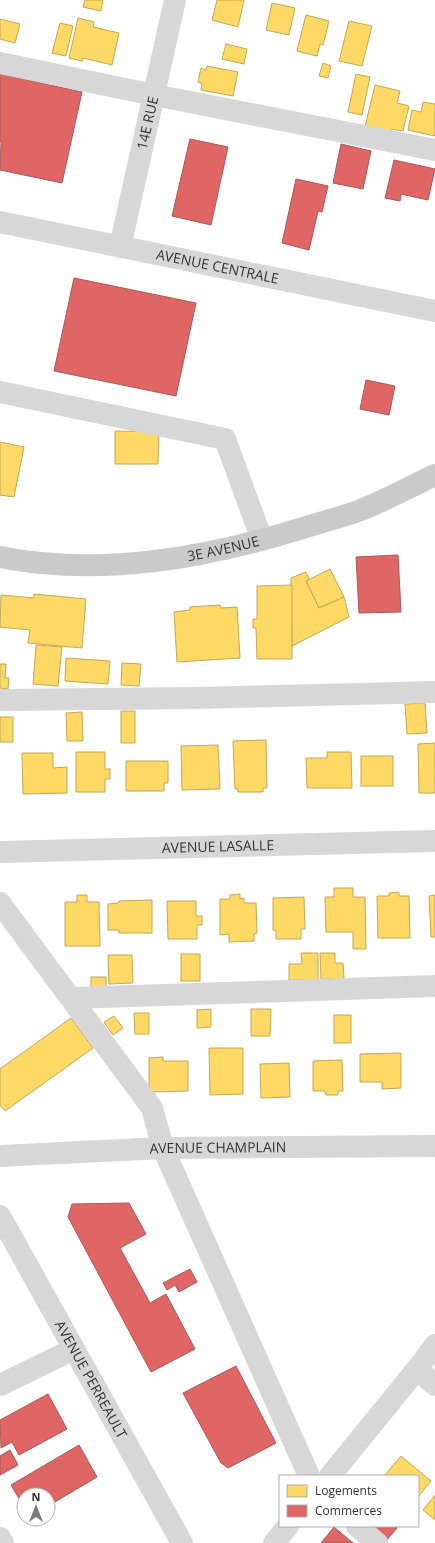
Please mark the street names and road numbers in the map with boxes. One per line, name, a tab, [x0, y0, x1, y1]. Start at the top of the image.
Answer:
street label: 14E RUE	[132, 94, 162, 151]
street label: AVENUE CENTRALE	[155, 244, 281, 288]
street label: 3E AVENUE	[186, 531, 261, 565]
street label: AVENUE LASALLE	[162, 835, 274, 857]
street label: AVENUE CHAMPLAIN	[149, 1137, 286, 1158]
street label: AVENUE PERREAULT	[51, 1317, 132, 1442]

